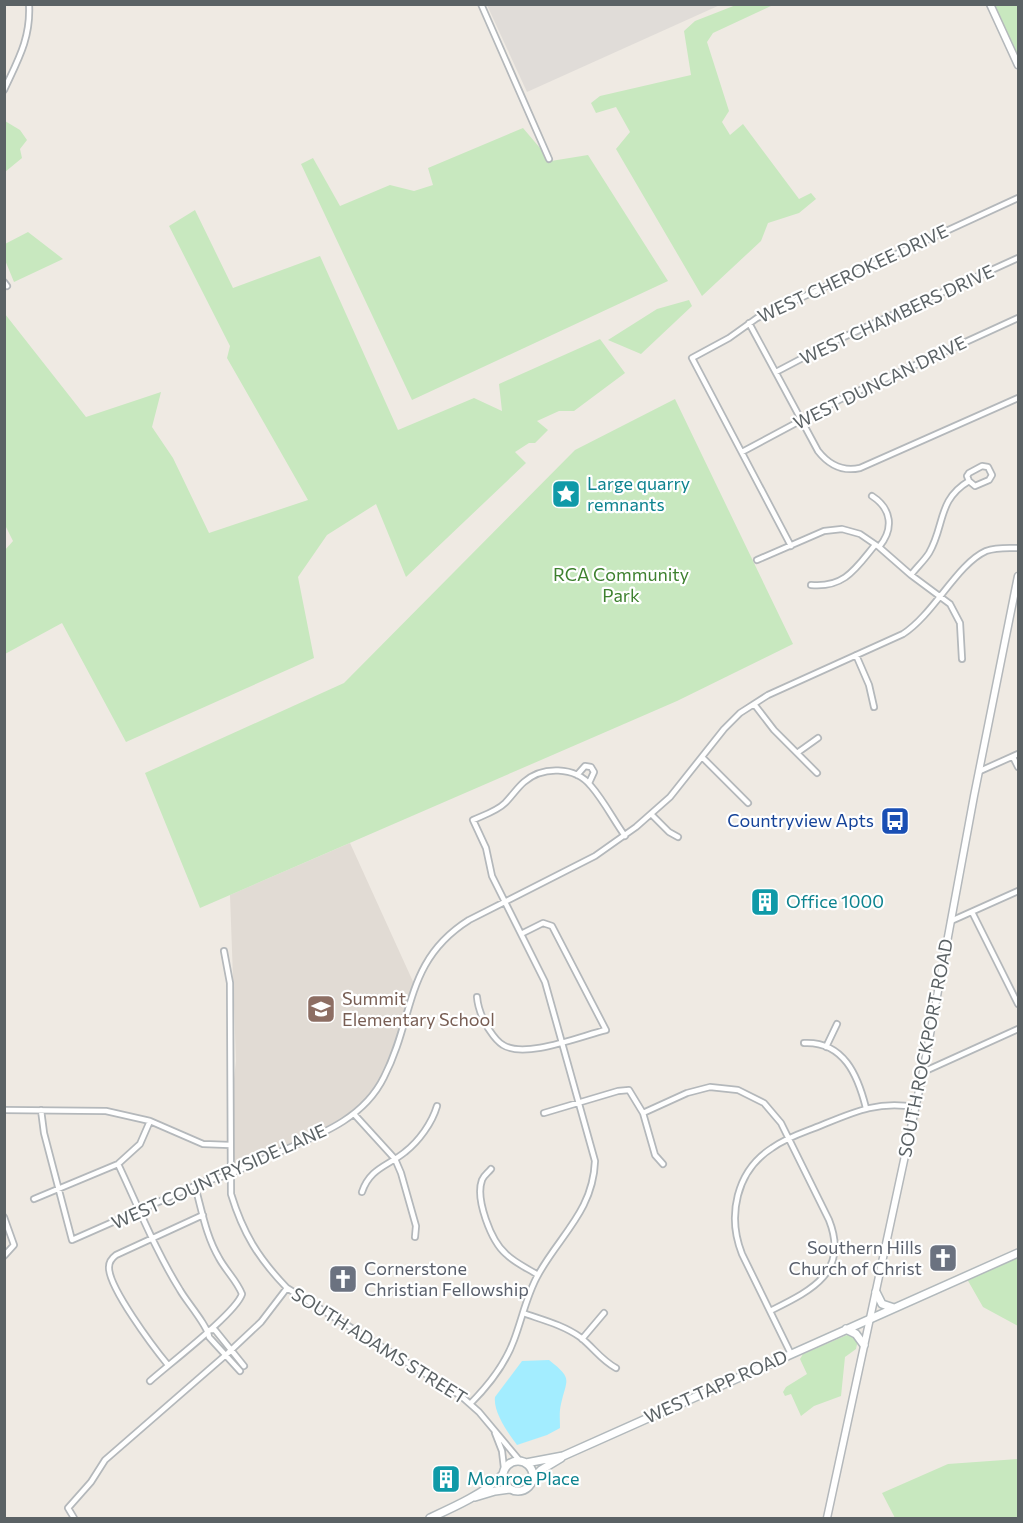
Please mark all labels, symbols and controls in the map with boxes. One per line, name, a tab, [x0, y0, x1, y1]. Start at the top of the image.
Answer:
street label: WEST CHEROKEE DRIVE	[754, 219, 951, 327]
street label: WEST CHAMBERS DRIVE	[796, 259, 997, 369]
street label: WEST DUNCAN DRIVE	[790, 331, 970, 434]
place label: Large quarry remnants	[587, 472, 690, 515]
place icon: Large quarry remnants	[550, 478, 582, 510]
park label: RCA Community Park	[553, 563, 689, 606]
bus stop icon: Countryview Apts	[879, 805, 911, 837]
place label: Countryview Apts	[727, 809, 874, 831]
building icon: Office 1000	[749, 886, 781, 918]
place label: Office 1000	[786, 890, 884, 912]
street label: SOUTH ROCKPORT ROAD	[893, 937, 957, 1159]
place label: Summit Elementary School	[342, 987, 495, 1030]
school or university icon: Summit Elementary School	[305, 993, 337, 1025]
street label: WEST COUNTRYSIDE LANE	[108, 1119, 329, 1233]
place label: Southern Hills Church of Christ	[789, 1236, 922, 1279]
church icon: Southern Hills Church of Christ	[927, 1242, 959, 1274]
place label: Cornerstone Christian Fellowship	[364, 1257, 529, 1300]
church icon: Cornerstone Christian Fellowship	[327, 1263, 359, 1295]
street label: SOUTH ADAMS STREET	[288, 1282, 471, 1408]
street label: WEST TAPP ROAD	[641, 1345, 791, 1428]
building icon: Monroe Place	[430, 1463, 462, 1495]
place label: Monroe Place	[467, 1467, 580, 1489]

